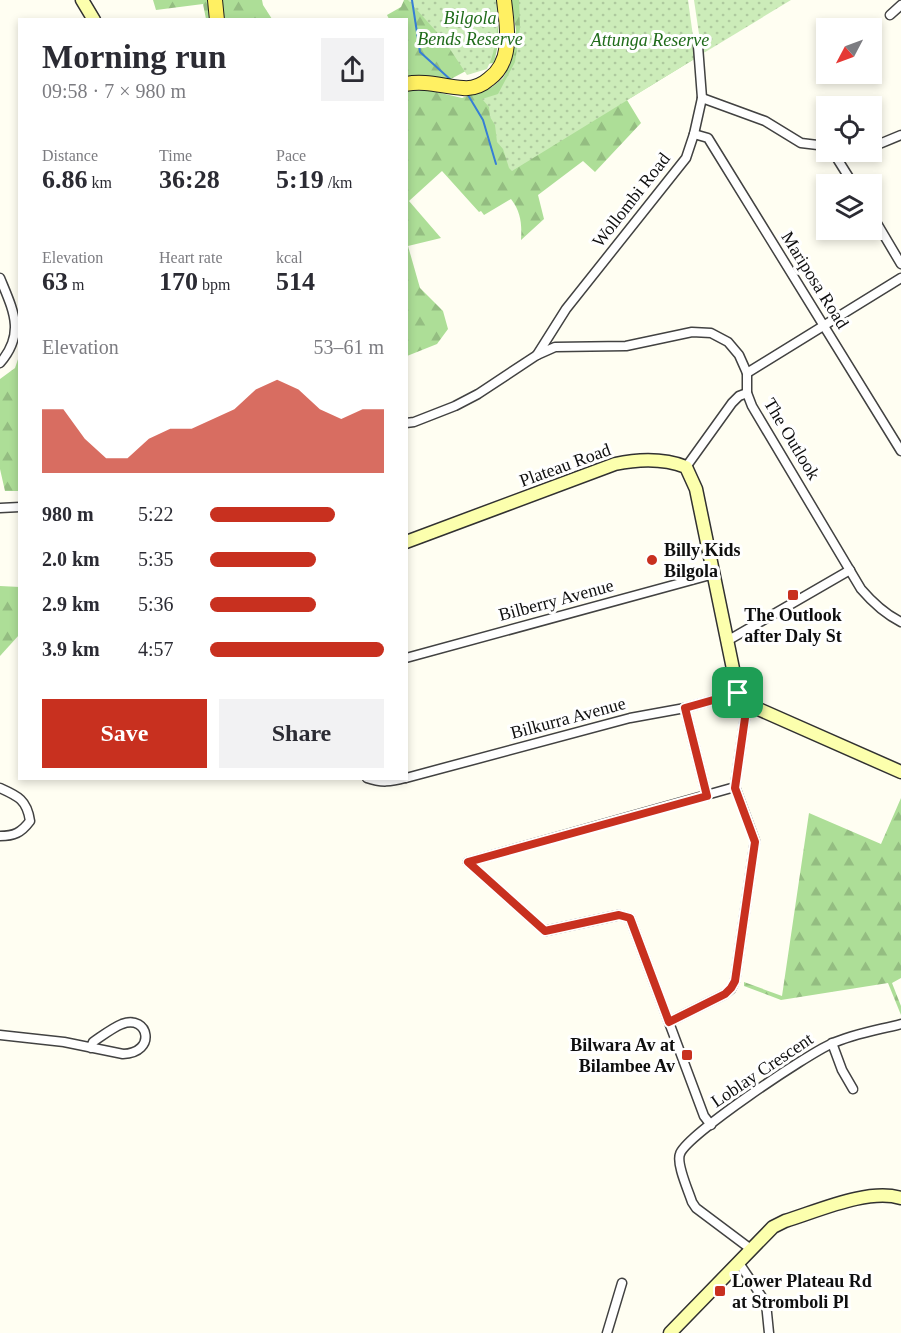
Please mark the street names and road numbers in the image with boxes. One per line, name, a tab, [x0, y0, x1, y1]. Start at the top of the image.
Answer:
street label: Wollombi Road	[588, 149, 674, 251]
street label: Mariposa Road	[777, 228, 853, 332]
street label: The Outlook	[760, 395, 824, 483]
street label: Plateau Road	[517, 439, 613, 491]
street label: Bilberry Avenue	[496, 575, 616, 625]
street label: Bilkurra Avenue	[508, 693, 628, 743]
street label: Loblay Crescent	[707, 1029, 817, 1111]

